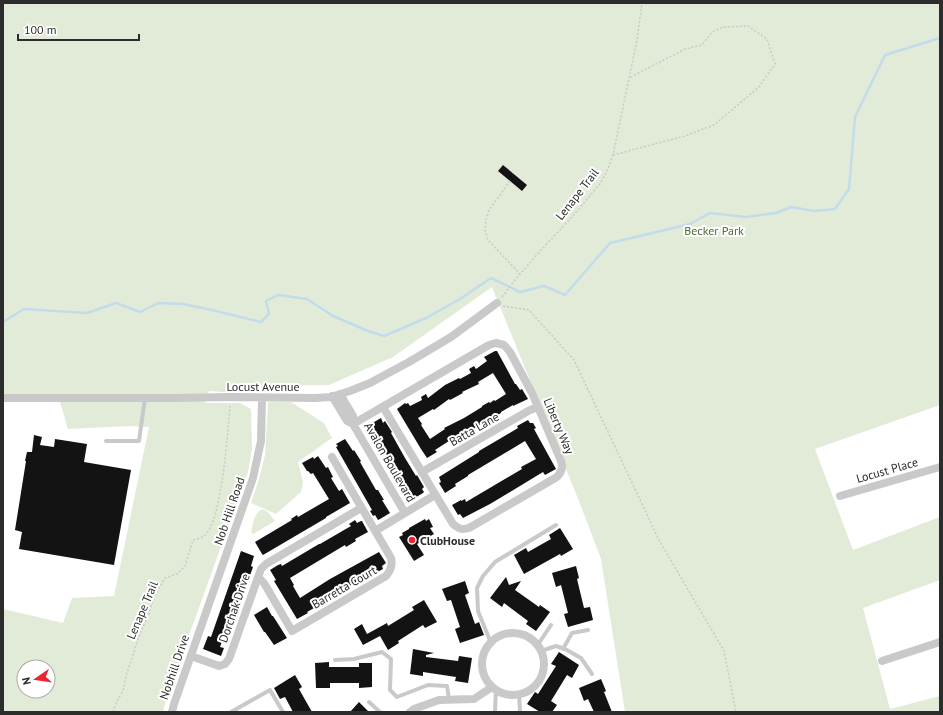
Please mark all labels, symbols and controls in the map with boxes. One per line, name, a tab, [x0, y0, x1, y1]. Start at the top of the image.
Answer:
scale bar	[18, 16, 139, 42]
text: 100 m	[24, 22, 57, 37]
street label: Lenape Trail	[552, 165, 602, 223]
park label: Becker Park	[684, 223, 744, 238]
street label: Locust Avenue	[226, 379, 300, 394]
street label: Liberty Way	[540, 396, 578, 457]
street label: Batta Lane	[447, 409, 501, 449]
street label: Avalon Boulevard	[361, 419, 419, 505]
street label: Locust Place	[854, 454, 920, 486]
street label: Nob Hill Road	[210, 475, 248, 547]
place label: ClubHouse	[420, 533, 475, 548]
marker: ClubHouse	[407, 535, 417, 545]
street label: Barretta Court	[309, 562, 379, 612]
street label: Dorchak Drive	[215, 572, 253, 644]
street label: Lenape Trail	[123, 578, 161, 641]
street label: Nobhill Drive	[156, 632, 192, 702]
north arrow	[16, 659, 56, 699]
text: N	[19, 676, 34, 686]

